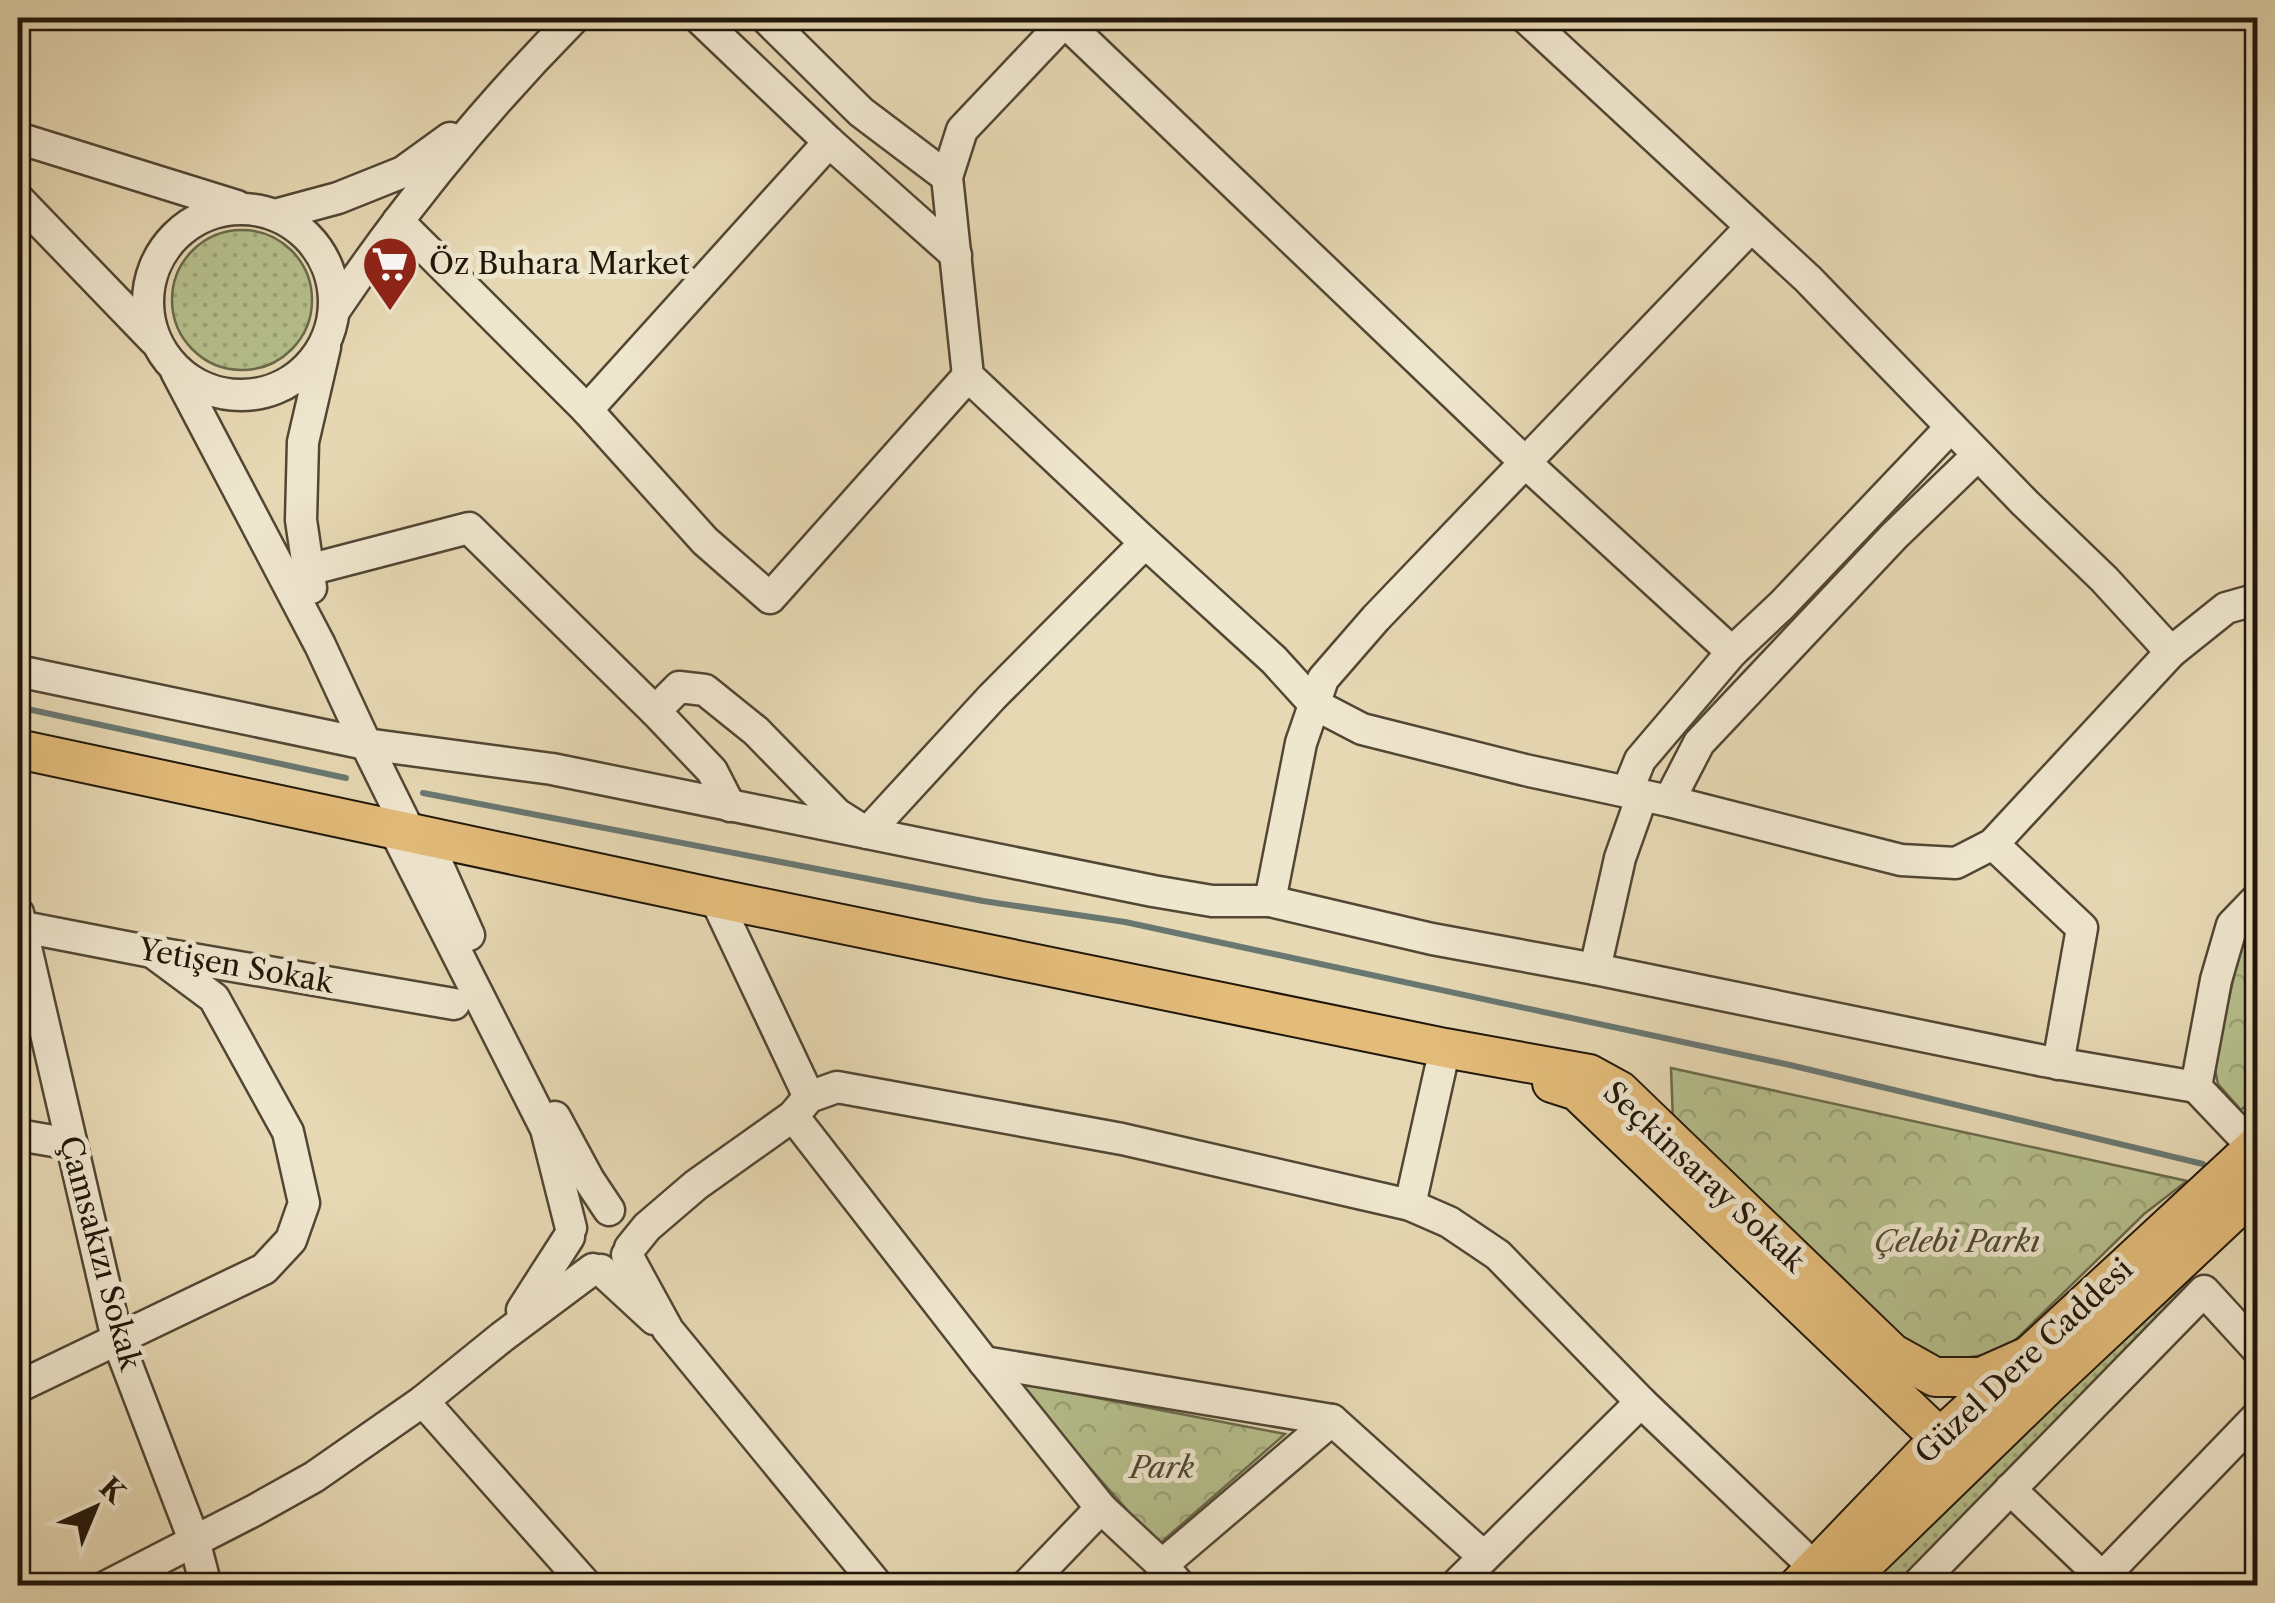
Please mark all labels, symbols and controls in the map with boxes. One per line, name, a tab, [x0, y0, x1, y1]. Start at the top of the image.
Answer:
supermarket icon: Öz Buhara Market	[360, 234, 420, 313]
place label: Öz Buhara Market	[429, 245, 690, 282]
street label: Yetişen Sokak	[135, 930, 338, 1001]
street label: Seçkinsaray Sokak	[1596, 1074, 1814, 1281]
street label: Çamsakızı Sokak	[51, 1132, 150, 1376]
park label: Çelebi Parkı	[1874, 1223, 2040, 1260]
street label: Güzel Dere Caddesi	[1907, 1250, 2140, 1471]
park label: Park	[1128, 1449, 1195, 1486]
north arrow	[45, 1458, 145, 1558]
text: K	[93, 1470, 133, 1511]

